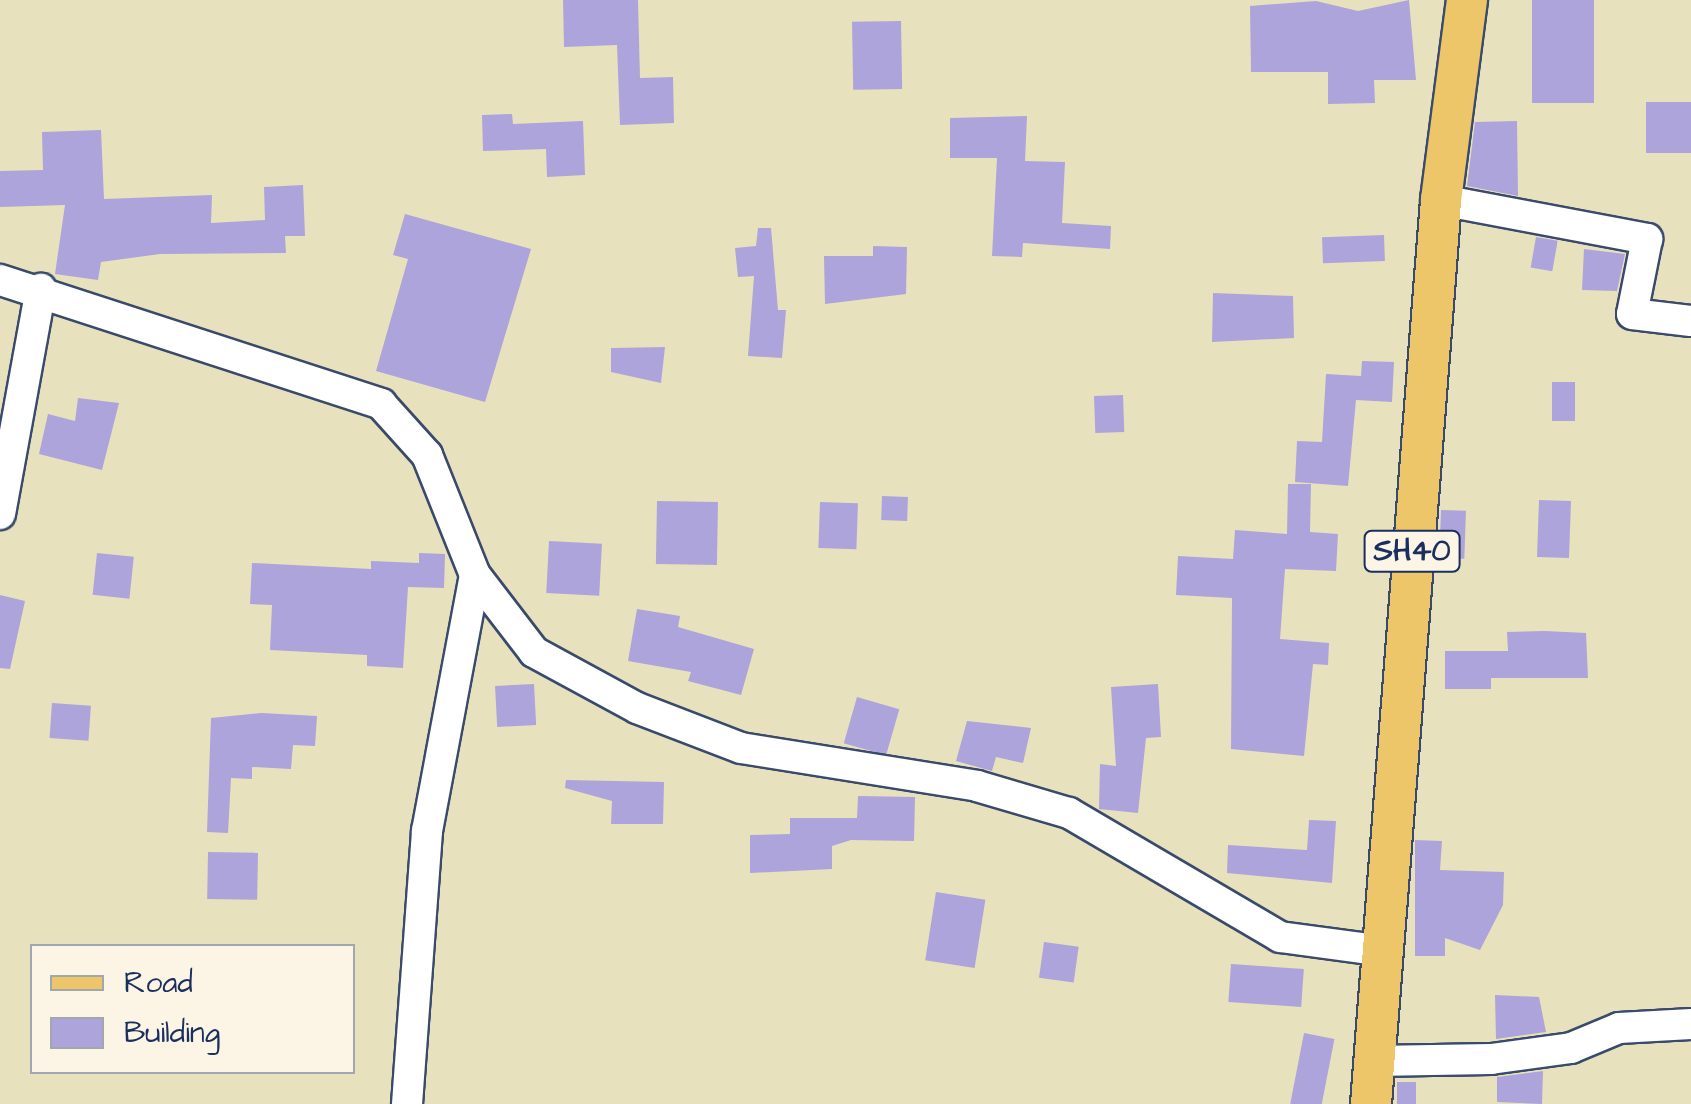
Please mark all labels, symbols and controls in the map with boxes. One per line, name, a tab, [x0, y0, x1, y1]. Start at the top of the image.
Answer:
road number: SH40	[1362, 526, 1462, 576]
legend	[30, 944, 355, 1074]
text: Road	[124, 962, 193, 1004]
text: Building	[124, 1012, 220, 1054]

